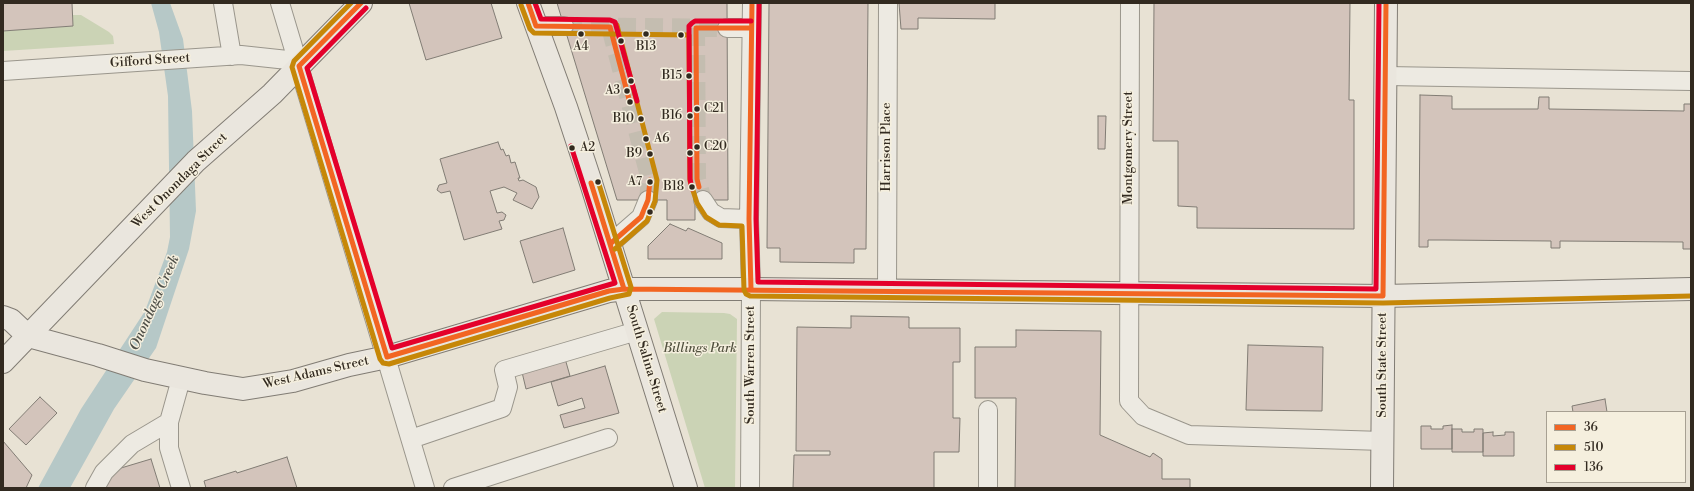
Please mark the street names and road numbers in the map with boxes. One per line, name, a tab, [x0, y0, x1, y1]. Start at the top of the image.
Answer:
street label: Gifford Street	[109, 50, 191, 72]
street label: Montgomery Street	[1121, 91, 1137, 205]
street label: Harrison Place	[879, 103, 895, 191]
street label: West Onondaga Street	[129, 130, 231, 232]
street label: South Salina Street	[622, 303, 670, 415]
street label: South Warren Street	[743, 306, 759, 424]
street label: South State Street	[1375, 312, 1391, 418]
street label: West Adams Street	[261, 353, 371, 393]

